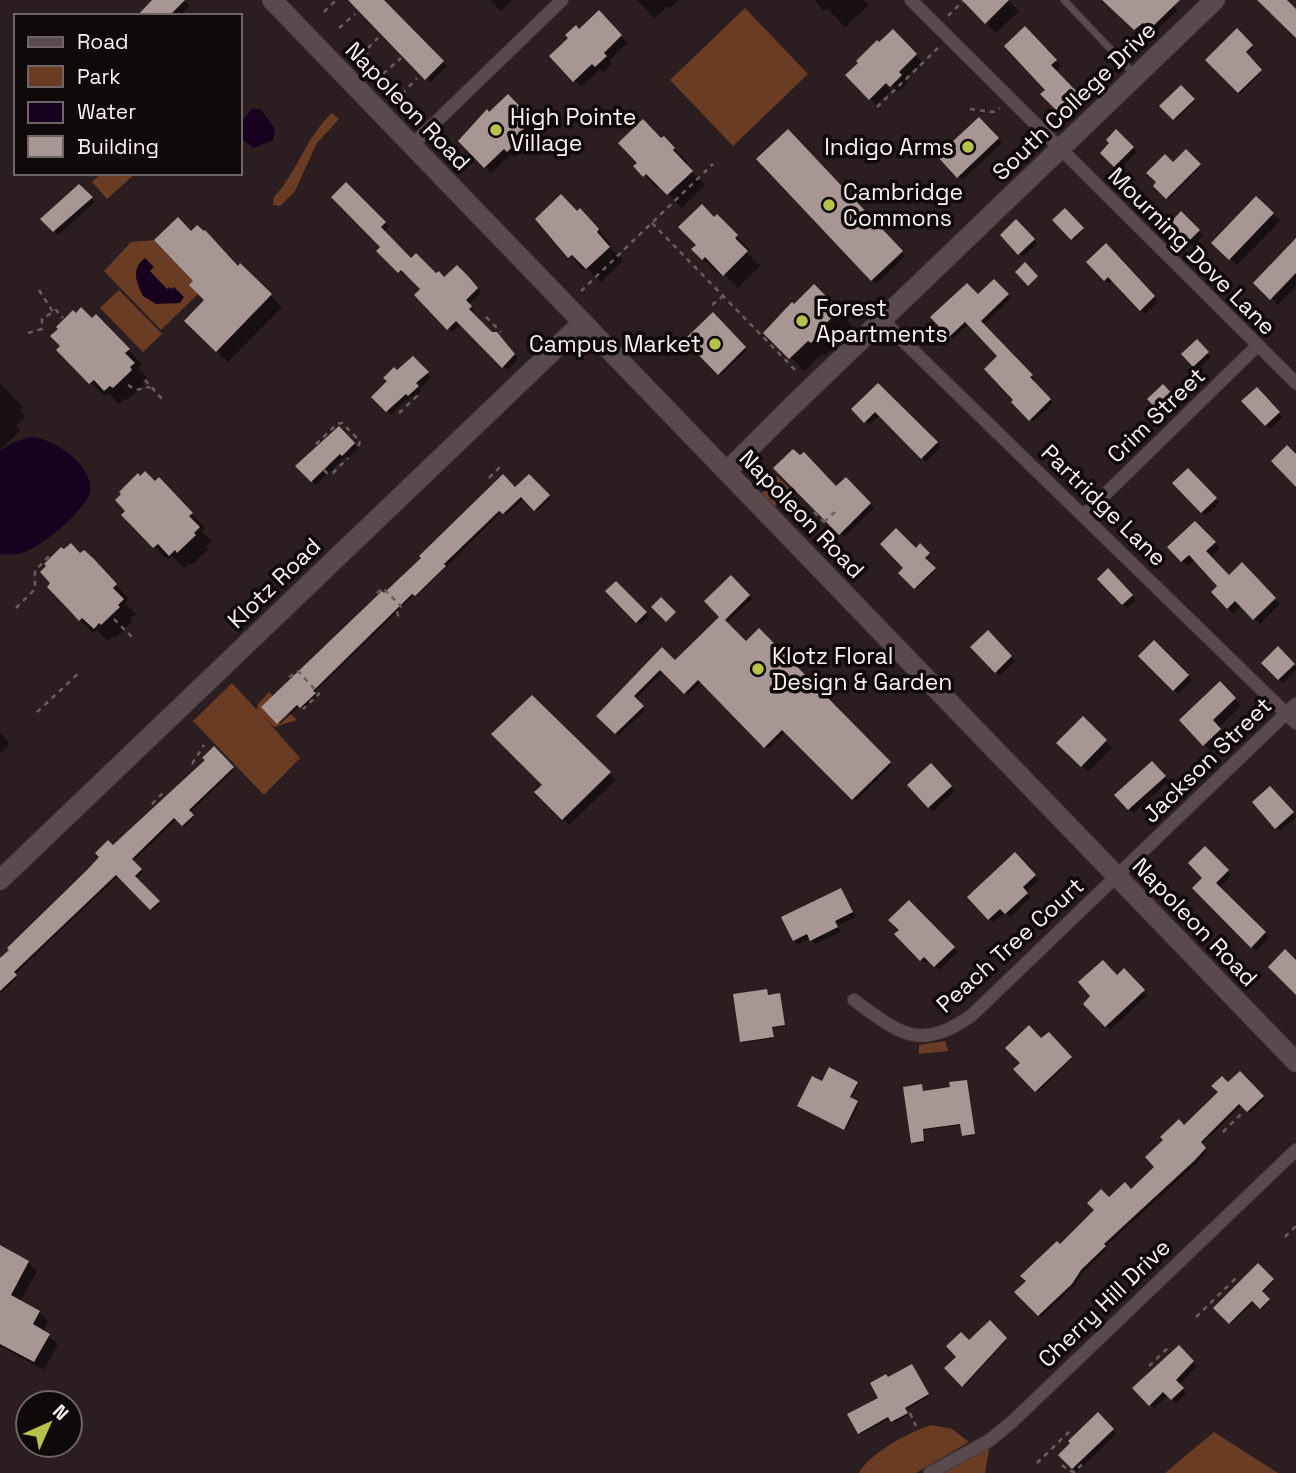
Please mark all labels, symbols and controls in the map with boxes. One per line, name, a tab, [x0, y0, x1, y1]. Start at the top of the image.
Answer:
legend	[14, 14, 242, 175]
street label: South College Drive	[986, 15, 1162, 187]
text: Road	[77, 28, 129, 55]
street label: Napoleon Road	[339, 35, 477, 177]
text: Park	[77, 63, 121, 90]
text: Water	[77, 98, 136, 125]
place label: High Pointe Village	[510, 102, 636, 158]
marker: High Pointe Village	[488, 122, 504, 138]
place label: Indigo Arms	[824, 132, 954, 162]
text: Building	[77, 133, 159, 160]
marker: Indigo Arms	[960, 139, 976, 155]
street label: Mourning Dove Lane	[1102, 161, 1282, 341]
place label: Cambridge Commons	[843, 177, 963, 233]
marker: Cambridge Commons	[821, 197, 837, 213]
place label: Forest Apartments	[816, 293, 948, 349]
marker: Forest Apartments	[794, 313, 810, 329]
place label: Campus Market	[529, 329, 701, 359]
marker: Campus Market	[707, 336, 723, 352]
street label: Crim Street	[1101, 361, 1211, 469]
street label: Partridge Lane	[1035, 438, 1173, 572]
street label: Napoleon Road	[733, 443, 871, 585]
street label: Klotz Road	[221, 531, 327, 635]
place label: Klotz Floral Design & Garden	[772, 641, 952, 697]
marker: Klotz Floral Design & Garden	[750, 661, 766, 677]
street label: Jackson Street	[1136, 691, 1278, 829]
street label: Napoleon Road	[1126, 851, 1264, 993]
street label: Peach Tree Court	[930, 871, 1090, 1019]
street label: Cherry Hill Drive	[1031, 1232, 1177, 1374]
north arrow	[14, 1389, 84, 1459]
text: N	[47, 1399, 74, 1426]

